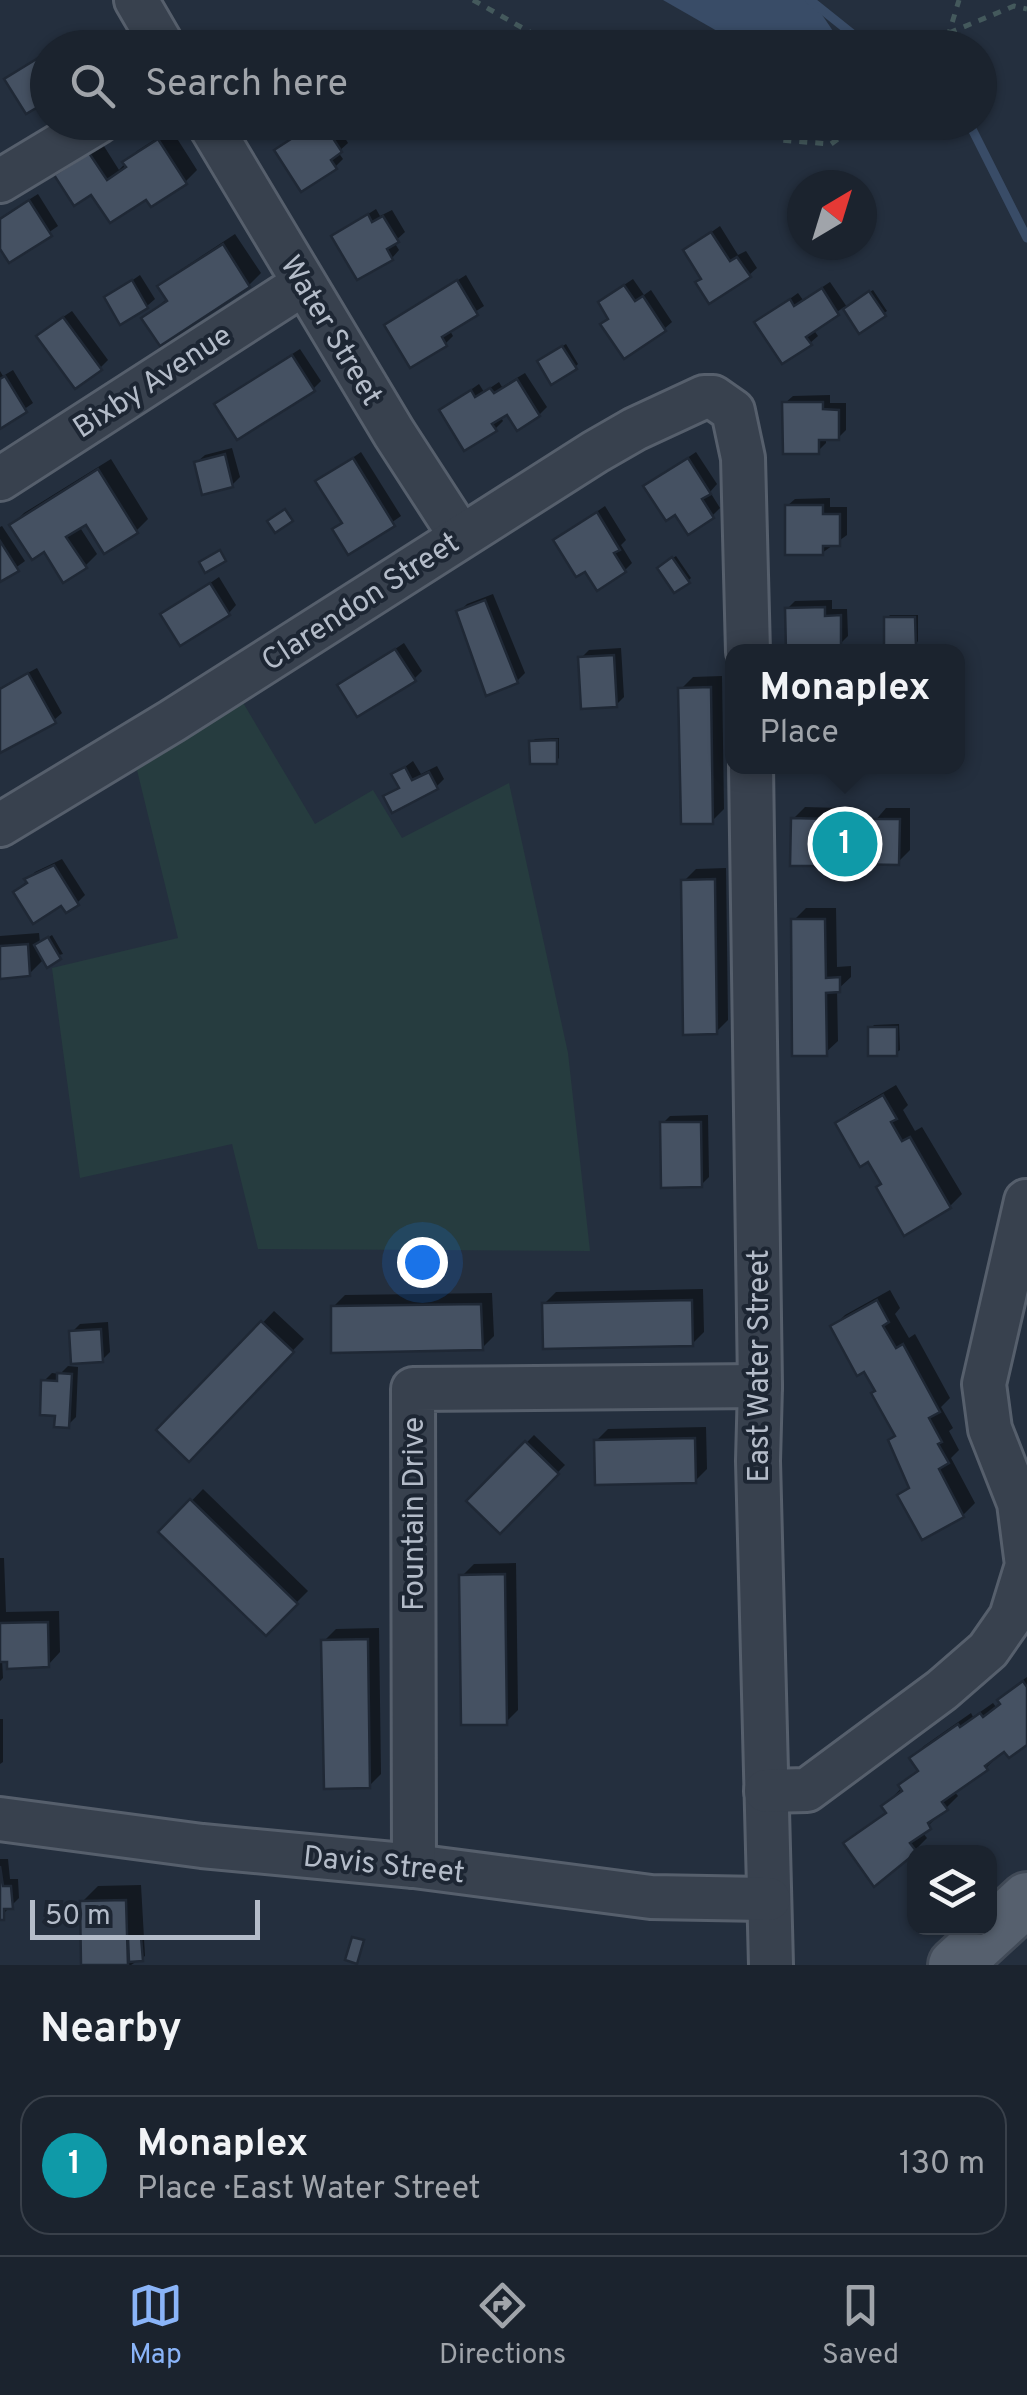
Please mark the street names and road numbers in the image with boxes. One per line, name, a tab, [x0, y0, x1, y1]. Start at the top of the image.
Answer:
street label: Water Street	[271, 250, 389, 413]
street label: Bixby Avenue	[67, 318, 240, 448]
street label: Clarendon Street	[256, 525, 467, 681]
street label: East Water Street	[742, 1249, 779, 1483]
street label: Fountain Drive	[397, 1417, 434, 1611]
street label: Davis Street	[301, 1840, 466, 1893]

